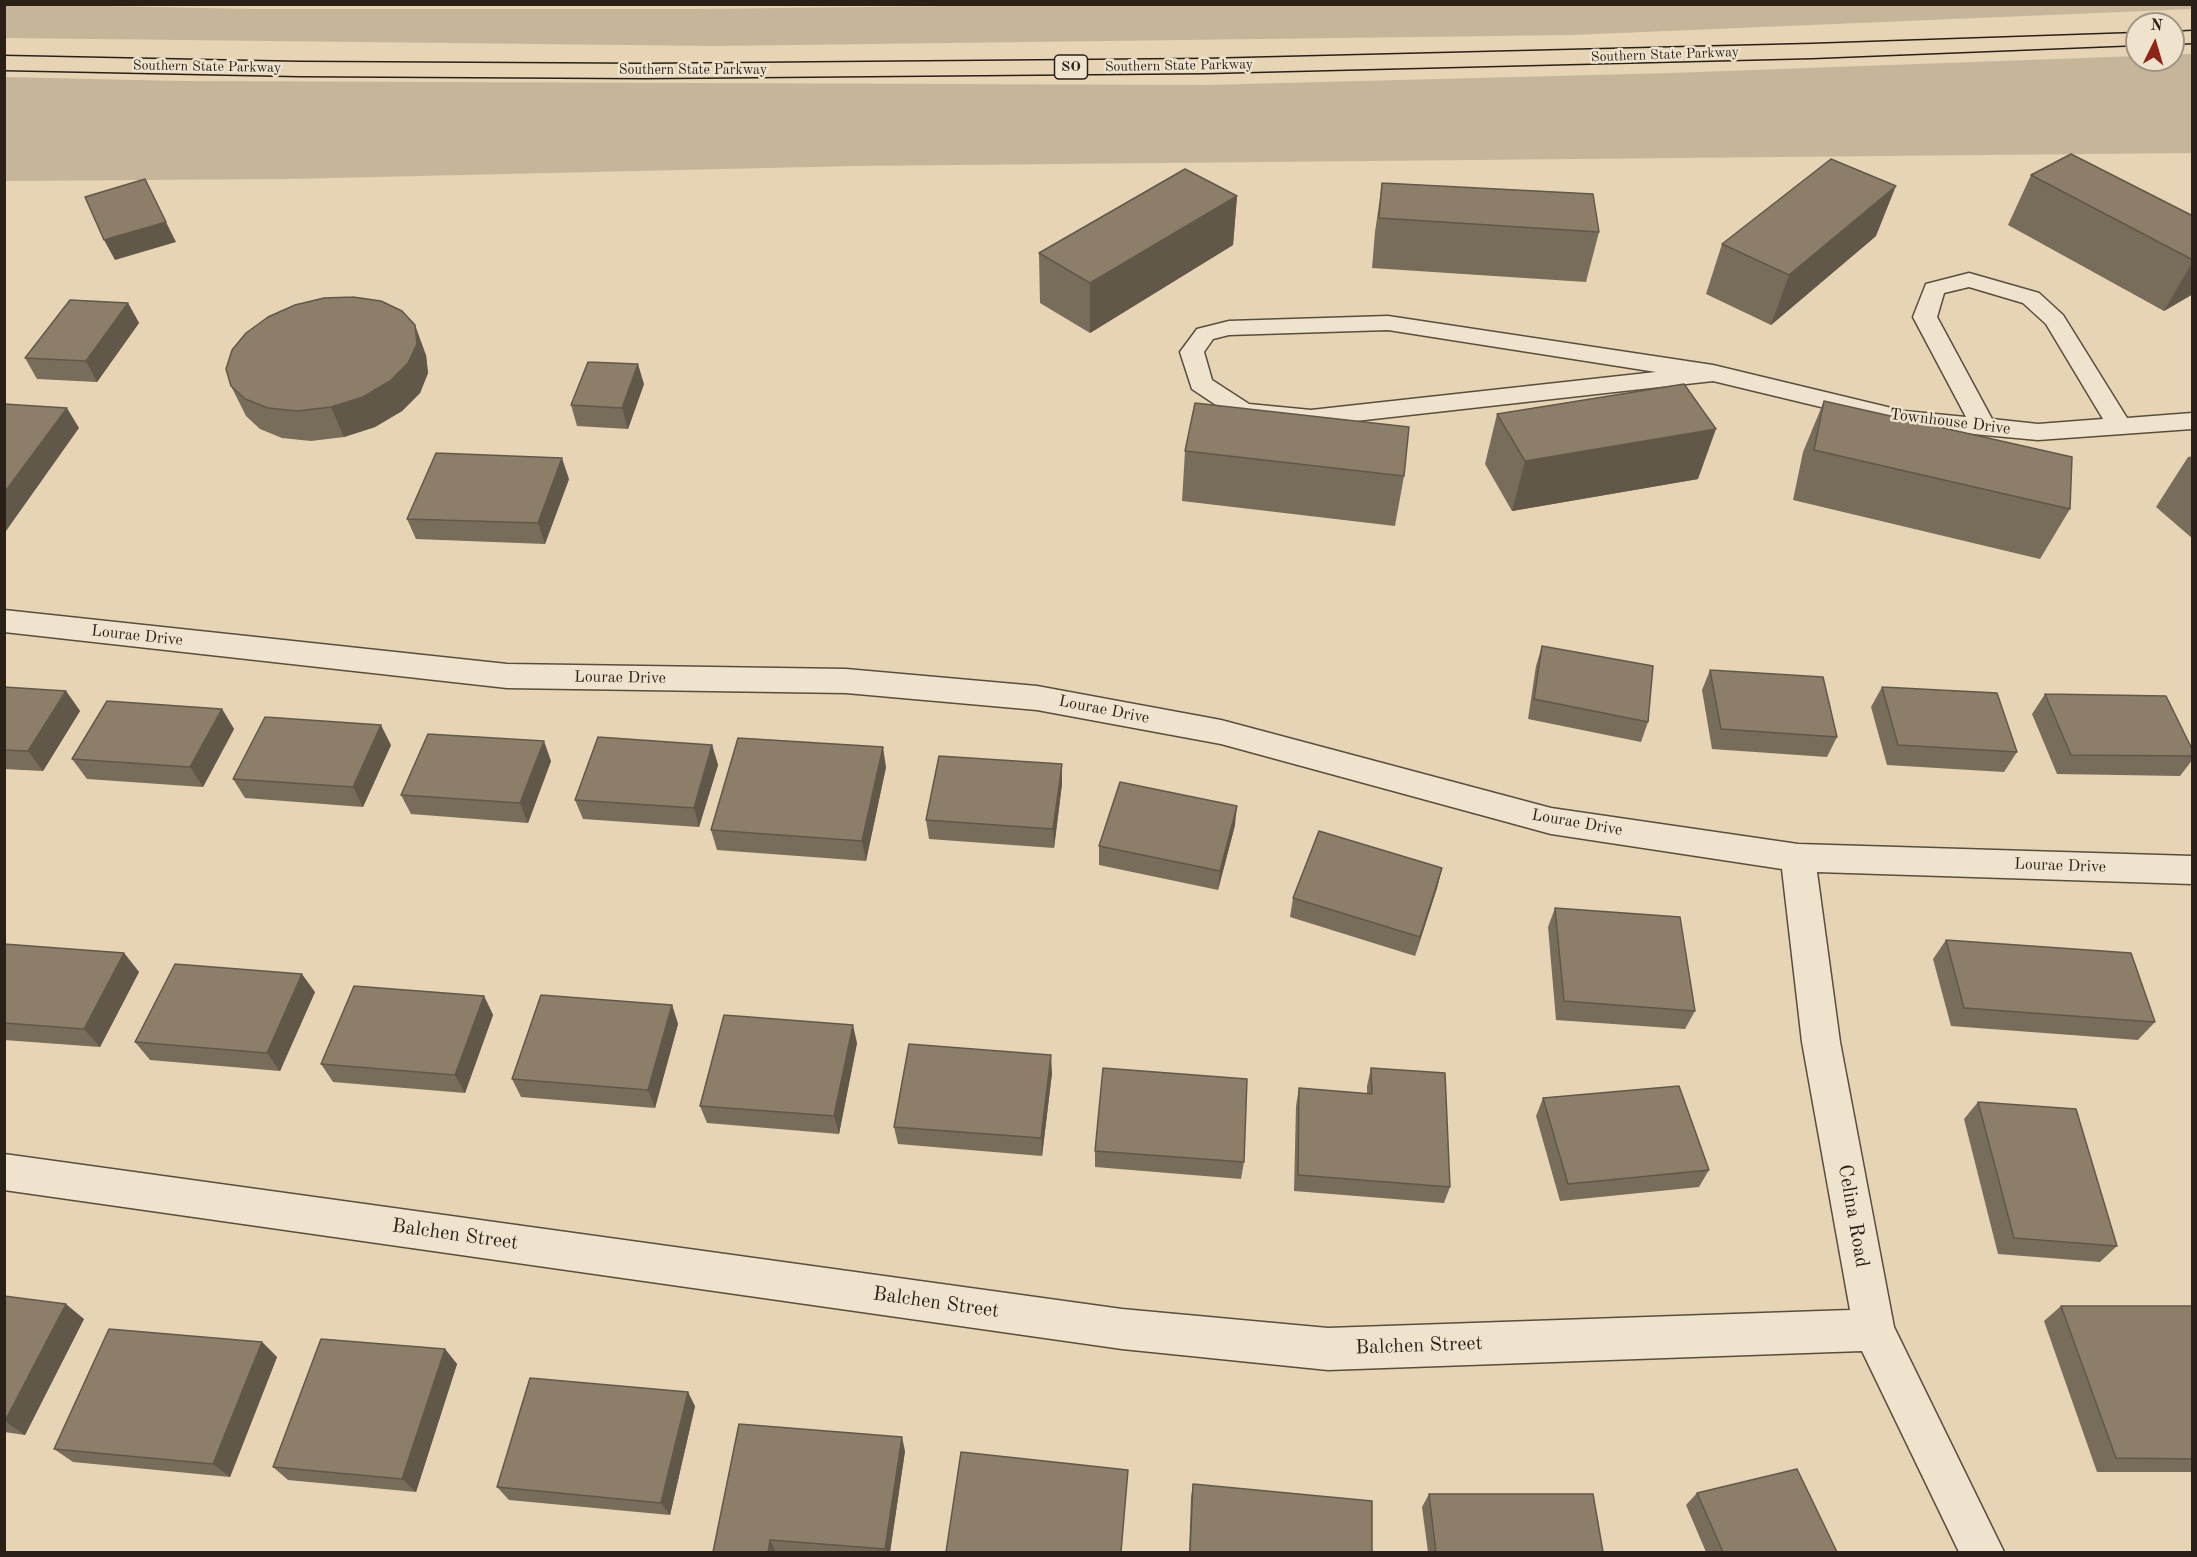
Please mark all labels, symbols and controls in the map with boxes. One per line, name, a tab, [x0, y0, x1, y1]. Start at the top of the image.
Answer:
north arrow	[2125, 12, 2185, 72]
text: N	[2150, 18, 2163, 35]
street label: Southern State Parkway	[1591, 44, 1739, 66]
road number: SO	[1054, 55, 1088, 79]
street label: Southern State Parkway	[1105, 56, 1253, 76]
street label: Southern State Parkway	[133, 57, 281, 77]
street label: Southern State Parkway	[619, 62, 767, 78]
street label: Townhouse Drive	[1889, 405, 2011, 439]
street label: Lourae Drive	[90, 622, 184, 650]
street label: Lourae Drive	[574, 668, 666, 688]
street label: Lourae Drive	[1057, 692, 1151, 728]
street label: Lourae Drive	[1530, 806, 1624, 840]
street label: Lourae Drive	[2014, 855, 2106, 877]
street label: Celina Road	[1832, 1163, 1874, 1269]
street label: Balchen Street	[390, 1214, 520, 1256]
street label: Balchen Street	[871, 1282, 1001, 1324]
street label: Balchen Street	[1355, 1332, 1483, 1360]

